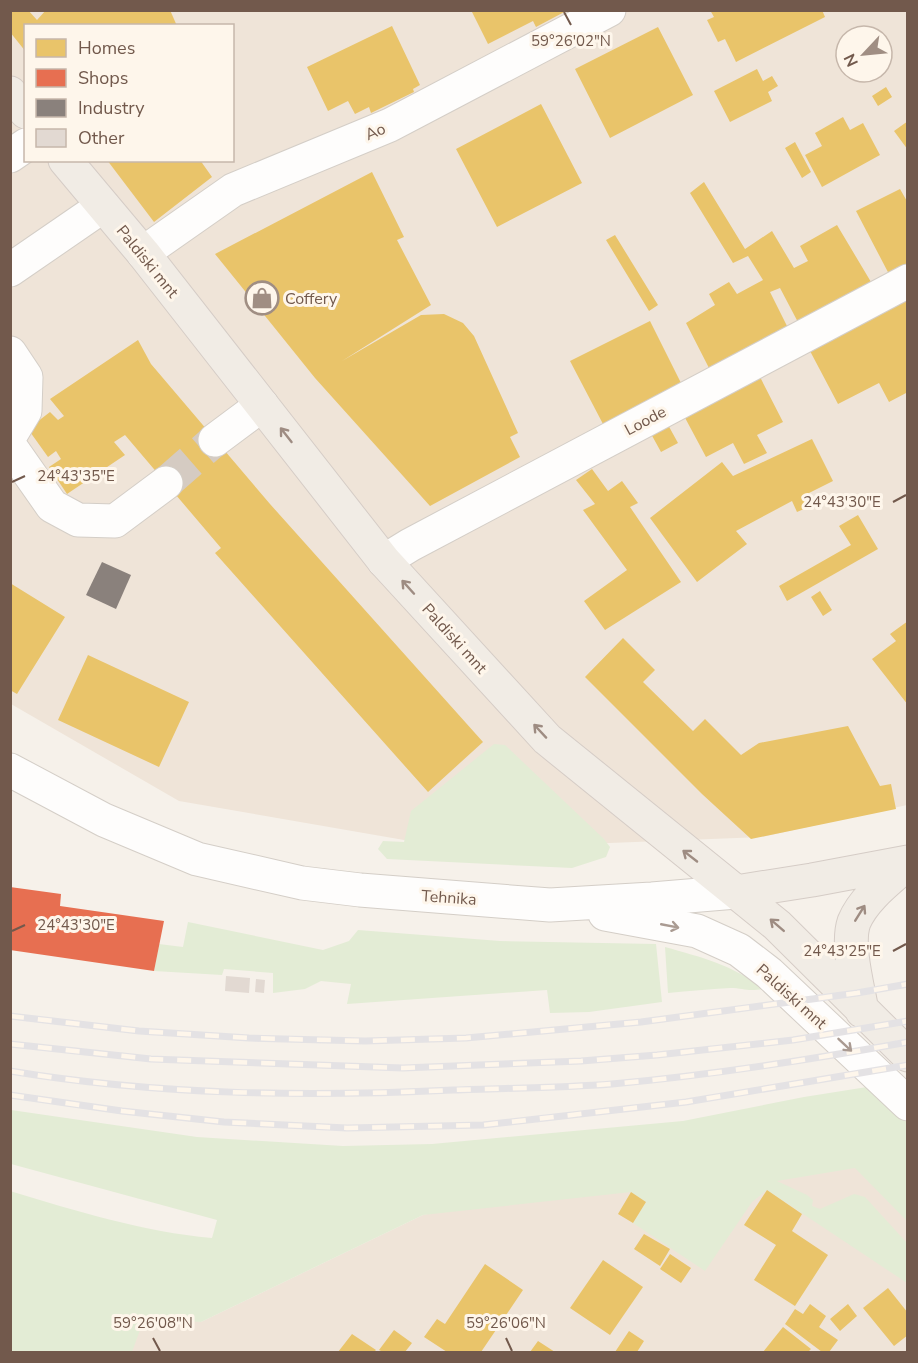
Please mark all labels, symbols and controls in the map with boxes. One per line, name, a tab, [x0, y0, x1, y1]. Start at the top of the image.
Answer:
legend	[24, 24, 234, 162]
north arrow	[834, 24, 894, 84]
text: 59°26'02"N	[531, 31, 611, 51]
text: Homes	[78, 36, 135, 60]
text: N	[839, 50, 864, 70]
text: Shops	[78, 66, 128, 90]
text: Industry	[78, 96, 145, 120]
street label: Ao	[362, 118, 389, 146]
text: Other	[78, 126, 125, 150]
street label: Paldiski mnt	[111, 221, 184, 303]
shop icon: Coffery	[244, 280, 280, 316]
place label: Coffery	[285, 288, 338, 310]
street label: Loode	[621, 401, 670, 441]
one-way arrow	[279, 428, 292, 444]
text: 24°43'35"E	[37, 466, 115, 486]
text: 24°43'30"E	[803, 492, 881, 512]
one-way arrow	[401, 580, 415, 595]
street label: Paldiski mnt	[417, 599, 492, 679]
one-way arrow	[533, 724, 547, 739]
one-way arrow	[682, 849, 698, 862]
street label: Tehnika	[421, 885, 477, 911]
one-way arrow	[855, 905, 867, 922]
text: 24°43'30"E	[37, 915, 115, 935]
one-way arrow	[770, 918, 785, 932]
one-way arrow	[659, 921, 679, 932]
text: 24°43'25"E	[803, 941, 881, 961]
street label: Paldiski mnt	[751, 959, 832, 1035]
one-way arrow	[837, 1037, 852, 1051]
text: 59°26'08"N	[113, 1313, 193, 1333]
text: 59°26'06"N	[466, 1313, 546, 1333]

